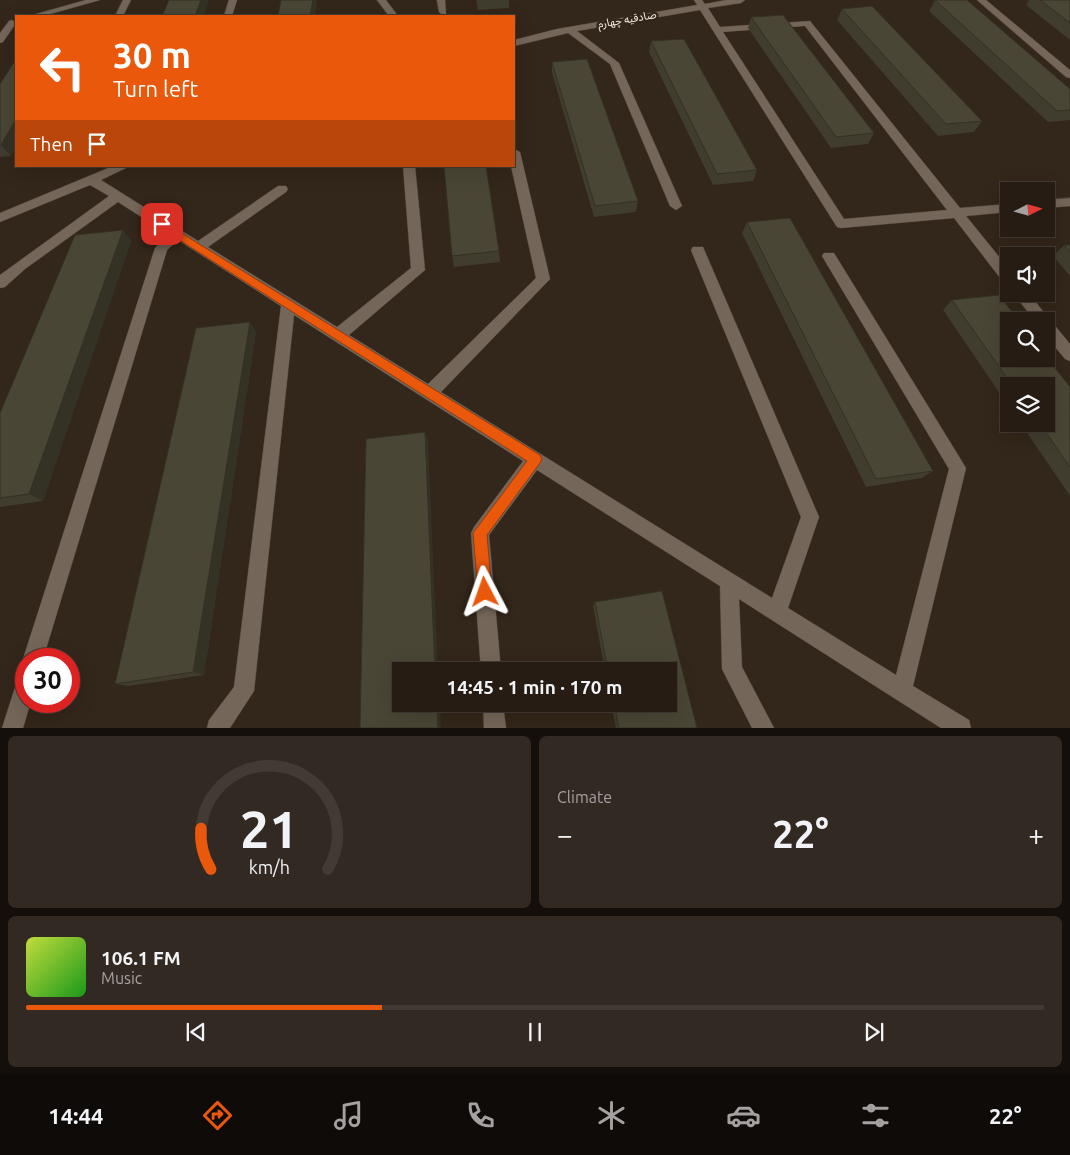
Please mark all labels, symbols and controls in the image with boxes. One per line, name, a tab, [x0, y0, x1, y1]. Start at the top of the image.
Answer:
street label: صادقیه چهارم	[597, 8, 658, 32]
icon: left	[30, 35, 95, 100]
text: 30 m	[113, 35, 191, 75]
text: Turn left	[113, 76, 198, 101]
icon: arrive	[83, 130, 111, 158]
text: Then	[30, 133, 73, 155]
north arrow	[1000, 182, 1055, 238]
map controls	[1000, 182, 1055, 432]
pin	[141, 203, 183, 245]
icon: arrive	[148, 210, 176, 238]
button: sound	[1000, 247, 1055, 302]
button: search	[1000, 312, 1055, 367]
button: layers	[1000, 377, 1055, 432]
position arrow	[458, 565, 510, 617]
speed limit sign: 30	[15, 648, 80, 713]
text: 14:45 · 1 min · 170 m	[447, 676, 622, 698]
text: Climate	[557, 788, 612, 806]
text: 21	[240, 800, 299, 858]
text: 22°	[772, 813, 829, 855]
text: −	[557, 819, 573, 850]
text: +	[1028, 819, 1044, 850]
text: km/h	[249, 857, 290, 877]
text: 106.1 FM	[101, 947, 181, 969]
text: Music	[101, 969, 142, 987]
icon: previous	[182, 1018, 210, 1046]
icon: pause	[521, 1018, 549, 1046]
icon: next	[860, 1018, 888, 1046]
icon: directions	[200, 1098, 235, 1133]
icon: music	[331, 1098, 366, 1133]
icon: phone	[463, 1098, 498, 1133]
icon: climate	[594, 1098, 629, 1133]
icon: car	[726, 1098, 761, 1133]
icon: filters	[858, 1098, 893, 1133]
text: 14:44	[48, 1103, 103, 1128]
text: 22°	[989, 1103, 1022, 1128]

